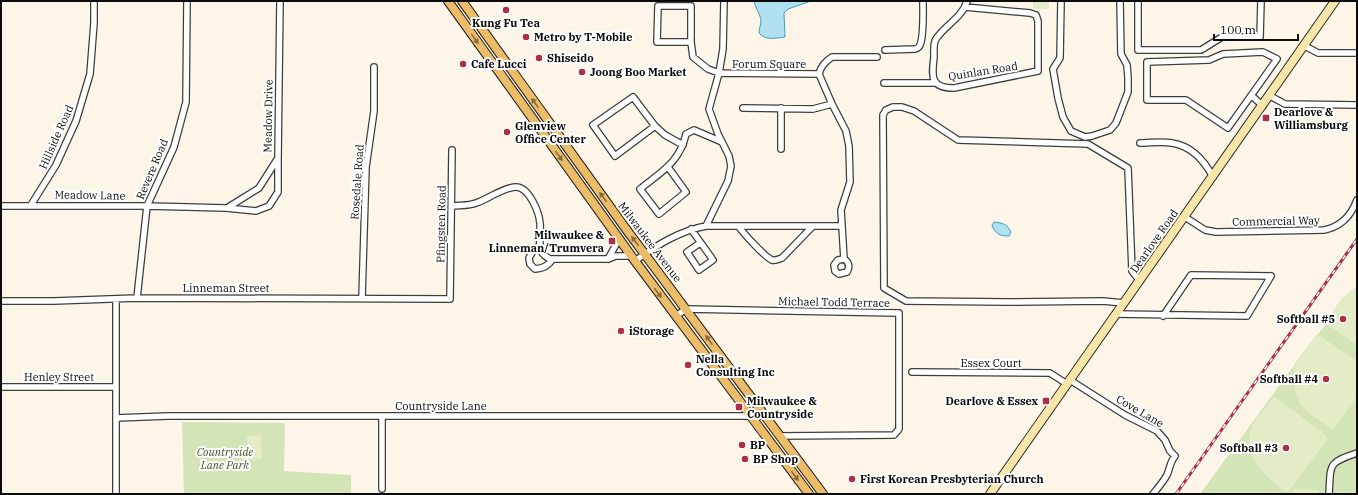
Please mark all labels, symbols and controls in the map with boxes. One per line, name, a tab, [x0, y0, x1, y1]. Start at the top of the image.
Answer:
marker: Kung Fu Tea	[501, 5, 511, 15]
place label: Kung Fu Tea	[472, 16, 540, 30]
scale bar	[1214, 16, 1298, 42]
text: 100 m	[1220, 22, 1256, 37]
place label: Metro by T-Mobile	[534, 30, 632, 44]
marker: Metro by T-Mobile	[521, 32, 531, 42]
one-way arrow	[471, 34, 479, 44]
place label: Shiseido	[547, 51, 594, 65]
marker: Shiseido	[534, 53, 544, 63]
place label: Cafe Lucci	[471, 57, 527, 71]
street label: Forum Square	[732, 57, 806, 71]
marker: Cafe Lucci	[458, 59, 468, 69]
street label: Quinlan Road	[947, 59, 1019, 83]
place label: Joong Boo Market	[590, 65, 686, 79]
marker: Joong Boo Market	[577, 67, 587, 77]
street label: Meadow Drive	[260, 79, 276, 153]
one-way arrow	[531, 98, 539, 108]
street label: Hillside Road	[36, 102, 77, 171]
place label: Dearlove & Williamsburg	[1274, 105, 1349, 132]
marker: Dearlove & Williamsburg	[1261, 113, 1271, 123]
place label: Glenview Office Center	[515, 119, 587, 146]
marker: Glenview Office Center	[502, 127, 512, 137]
street label: Revere Road	[133, 136, 171, 201]
street label: Rosedale Road	[347, 144, 367, 220]
one-way arrow	[555, 151, 563, 161]
street label: Pfingsten Road	[433, 185, 449, 263]
street label: Meadow Lane	[54, 187, 126, 203]
one-way arrow	[599, 192, 607, 202]
street label: Milwaukee Avenue	[615, 199, 685, 285]
street label: Dearlove Road	[1127, 206, 1181, 276]
street label: Commercial Way	[1232, 213, 1320, 229]
place label: Milwaukee & Linneman/Trumvera	[489, 228, 604, 255]
marker: Milwaukee & Linneman/Trumvera	[607, 236, 617, 246]
one-way arrow	[631, 236, 640, 247]
street label: Linneman Street	[183, 281, 270, 295]
one-way arrow	[654, 287, 663, 298]
street label: Michael Todd Terrace	[778, 294, 890, 310]
place label: Softball #5	[1277, 312, 1335, 326]
marker: Softball #5	[1338, 314, 1348, 324]
place label: iStorage	[629, 324, 674, 338]
marker: iStorage	[616, 326, 626, 336]
one-way arrow	[705, 334, 713, 345]
place label: Nella Consulting Inc	[696, 352, 775, 379]
street label: Essex Court	[960, 356, 1022, 370]
marker: Nella Consulting Inc	[683, 360, 693, 370]
street label: Henley Street	[24, 370, 94, 384]
place label: Softball #4	[1260, 372, 1318, 386]
marker: Softball #4	[1321, 374, 1331, 384]
street label: Cove Lane	[1114, 392, 1166, 430]
place label: Milwaukee & Countryside	[747, 394, 817, 421]
place label: Dearlove & Essex	[945, 394, 1039, 408]
marker: Dearlove & Essex	[1041, 396, 1051, 406]
street label: Countryside Lane	[395, 399, 487, 413]
marker: Milwaukee & Countryside	[734, 402, 744, 412]
place label: BP	[750, 438, 766, 452]
marker: BP	[737, 440, 747, 450]
place label: Softball #3	[1220, 441, 1278, 455]
marker: Softball #3	[1281, 443, 1291, 453]
park label: Countryside Lane Park	[197, 445, 253, 472]
place label: BP Shop	[753, 452, 798, 466]
marker: BP Shop	[740, 454, 750, 464]
one-way arrow	[791, 470, 799, 481]
place label: First Korean Presbyterian Church	[860, 472, 1044, 486]
marker: First Korean Presbyterian Church	[847, 474, 857, 484]

